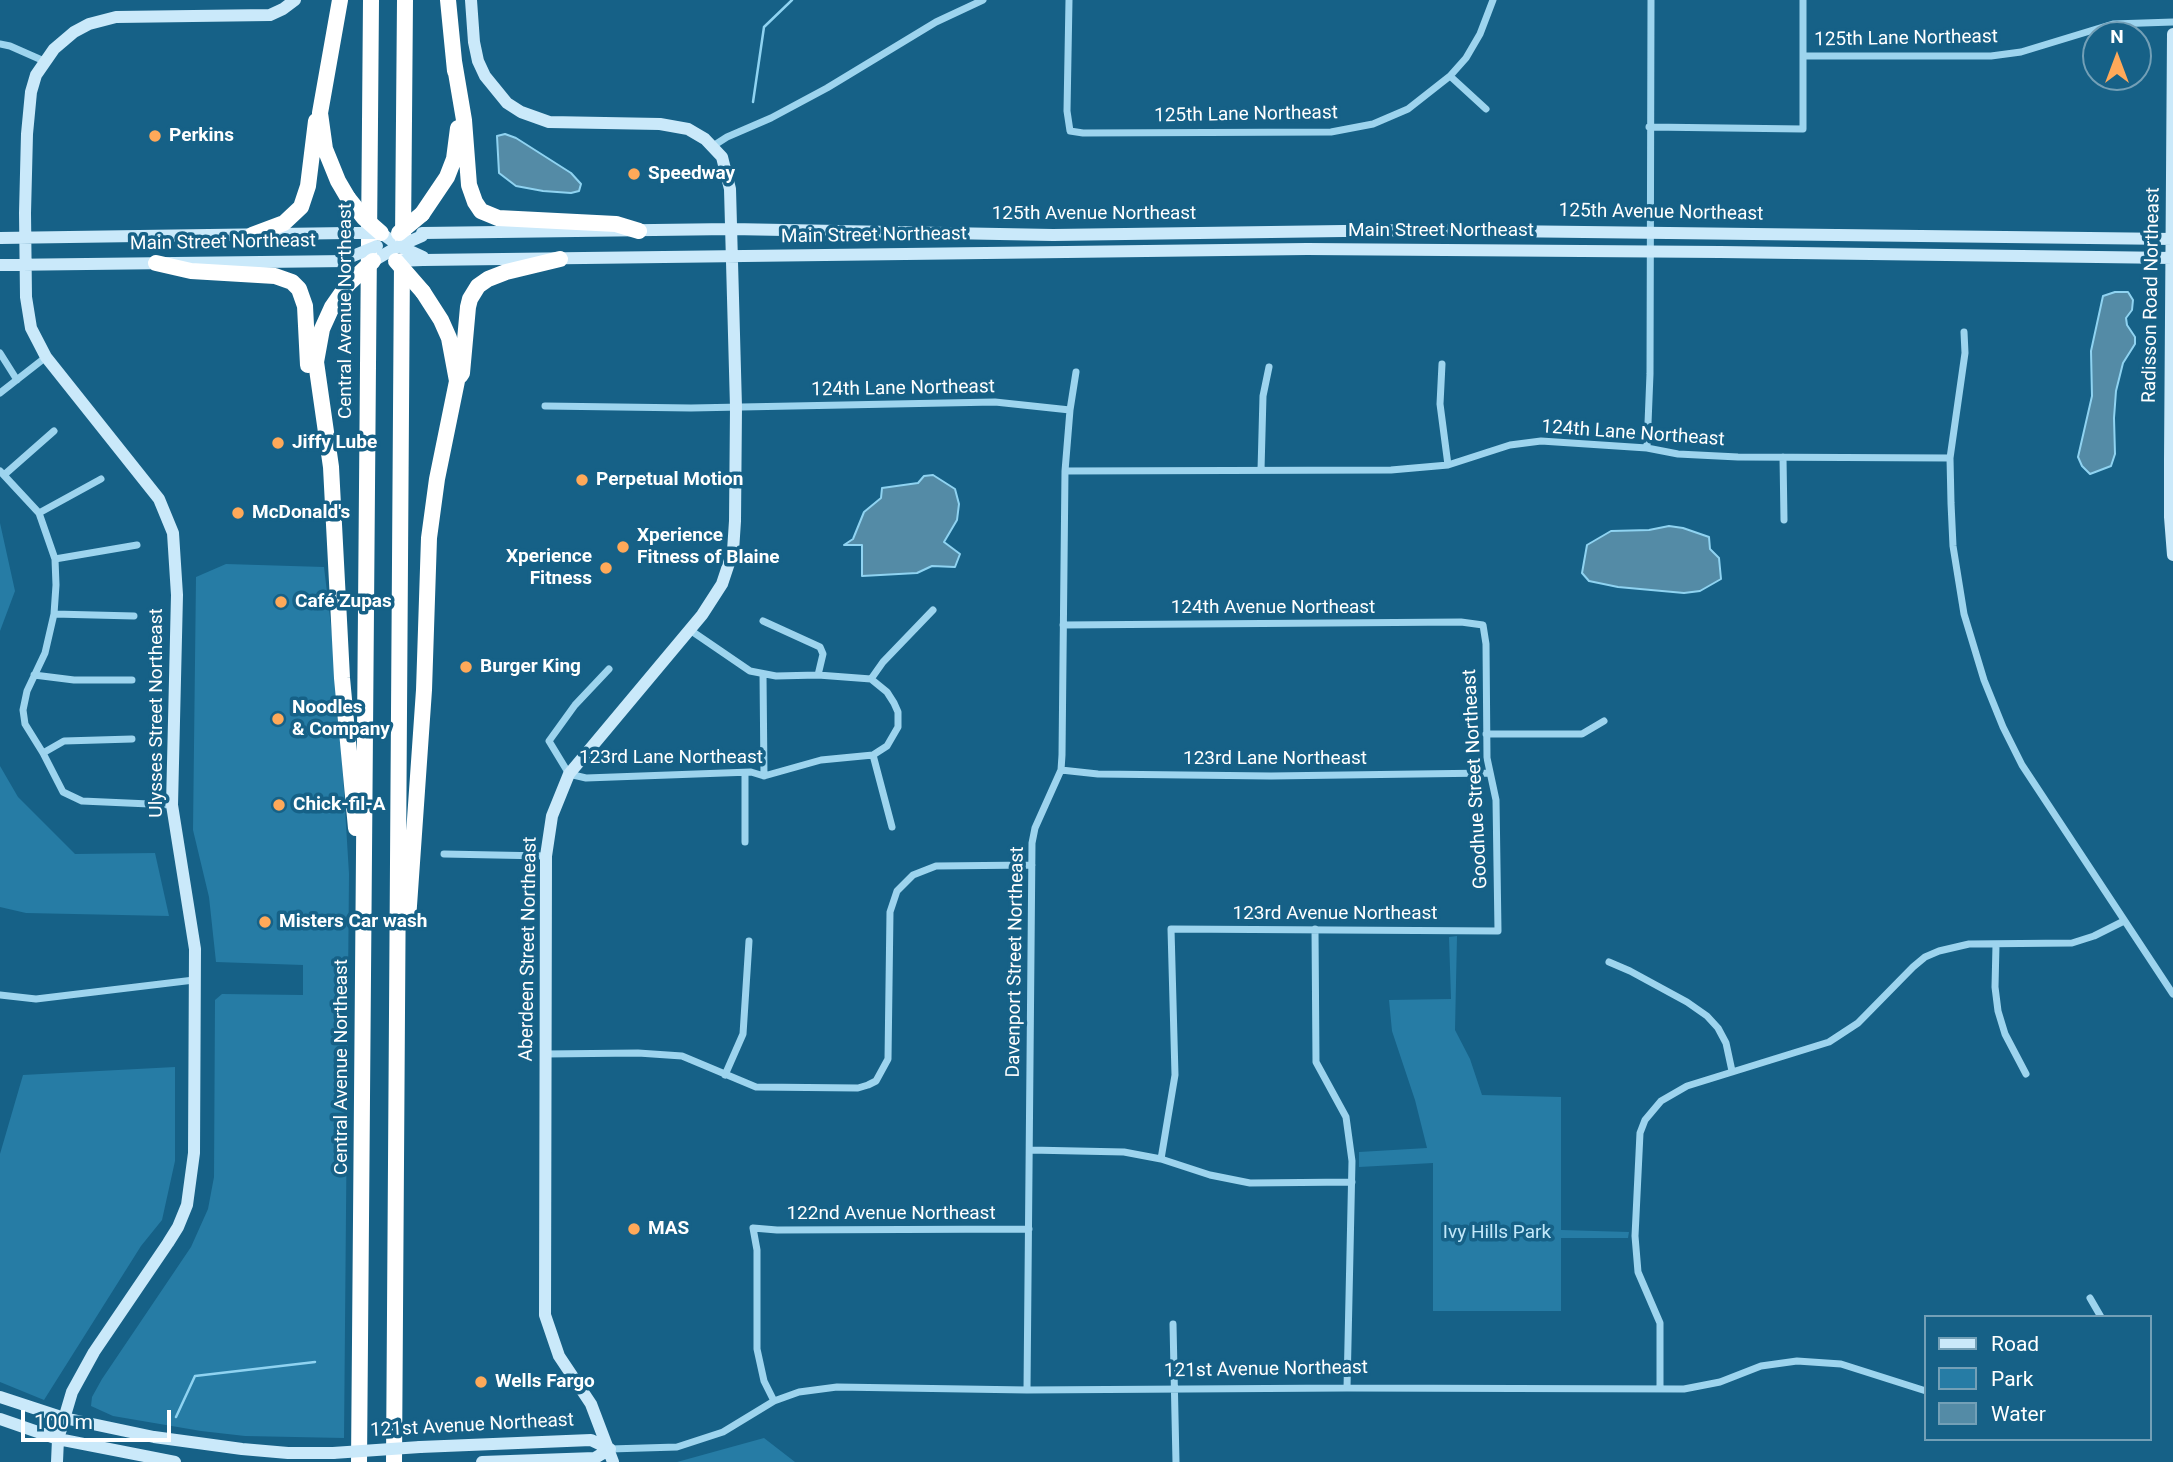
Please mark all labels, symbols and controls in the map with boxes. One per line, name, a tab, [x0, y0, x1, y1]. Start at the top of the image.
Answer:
north arrow	[2082, 21, 2152, 91]
text: N	[2110, 25, 2124, 48]
street label: 125th Lane Northeast	[1814, 26, 1998, 52]
street label: 125th Lane Northeast	[1154, 102, 1338, 128]
place label: Perkins	[169, 125, 234, 147]
marker: Perkins	[147, 128, 163, 144]
place label: Speedway	[648, 163, 735, 185]
marker: Speedway	[626, 166, 642, 182]
street label: Radisson Road Northeast	[2139, 187, 2165, 403]
street label: 125th Avenue Northeast	[1558, 200, 1764, 226]
street label: Central Avenue Northeast	[335, 203, 357, 419]
street label: 125th Avenue Northeast	[992, 203, 1196, 225]
street label: Main Street Northeast	[1348, 220, 1534, 242]
street label: Main Street Northeast	[781, 223, 967, 249]
street label: Main Street Northeast	[130, 230, 316, 256]
street label: 124th Lane Northeast	[811, 376, 995, 402]
street label: 124th Lane Northeast	[1541, 416, 1725, 452]
place label: Jiffy Lube	[292, 432, 377, 454]
marker: Jiffy Lube	[270, 435, 286, 451]
place label: Perpetual Motion	[596, 469, 743, 491]
marker: Perpetual Motion	[574, 472, 590, 488]
place label: McDonald's	[252, 502, 350, 524]
marker: McDonald's	[230, 505, 246, 521]
place label: Xperience Fitness of Blaine	[637, 525, 780, 569]
marker: Xperience Fitness of Blaine	[615, 539, 631, 555]
place label: Xperience Fitness	[506, 546, 592, 590]
marker: Xperience Fitness	[598, 560, 614, 576]
place label: Café Zupas	[295, 591, 392, 613]
marker: Café Zupas	[273, 594, 289, 610]
street label: 124th Avenue Northeast	[1171, 597, 1375, 619]
street label: Ulysses Street Northeast	[146, 608, 168, 818]
place label: Burger King	[480, 656, 581, 678]
marker: Burger King	[458, 659, 474, 675]
street label: Goodhue Street Northeast	[1459, 668, 1493, 890]
place label: Noodles & Company	[292, 697, 390, 741]
marker: Noodles & Company	[270, 711, 286, 727]
street label: 123rd Lane Northeast	[579, 747, 763, 769]
street label: 123rd Lane Northeast	[1183, 748, 1367, 770]
place label: Chick-fil-A	[293, 794, 386, 816]
marker: Chick-fil-A	[271, 797, 287, 813]
street label: Aberdeen Street Northeast	[516, 836, 542, 1062]
street label: Davenport Street Northeast	[1003, 846, 1029, 1078]
street label: 123rd Avenue Northeast	[1233, 903, 1437, 925]
place label: Misters Car wash	[279, 911, 427, 933]
marker: Misters Car wash	[257, 914, 273, 930]
street label: Central Avenue Northeast	[331, 959, 353, 1175]
street label: 122nd Avenue Northeast	[786, 1203, 996, 1225]
place label: MAS	[648, 1218, 689, 1240]
marker: MAS	[626, 1221, 642, 1237]
park label: Ivy Hills Park	[1443, 1222, 1551, 1244]
legend	[1924, 1315, 2152, 1441]
text: Road	[1991, 1332, 2039, 1356]
street label: 121st Avenue Northeast	[1164, 1357, 1368, 1383]
text: Park	[1991, 1367, 2033, 1391]
place label: Wells Fargo	[495, 1371, 595, 1393]
marker: Wells Fargo	[473, 1374, 489, 1390]
scale bar	[24, 1396, 175, 1440]
text: Water	[1991, 1402, 2046, 1426]
street label: 121st Avenue Northeast	[370, 1409, 574, 1443]
text: 100 m	[34, 1410, 93, 1434]

